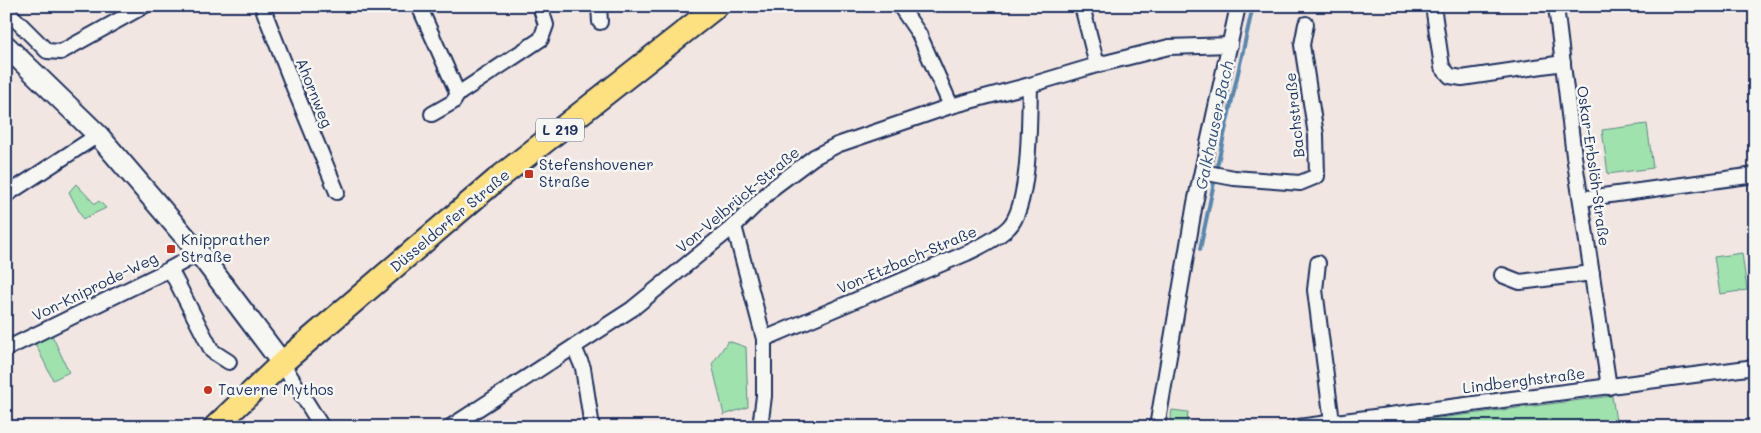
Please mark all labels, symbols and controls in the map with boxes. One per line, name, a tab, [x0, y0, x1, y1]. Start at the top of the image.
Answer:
street label: Ahornweg	[292, 55, 338, 131]
water label: Galkhauser Bach	[1190, 59, 1237, 191]
street label: Bachstraße	[1280, 72, 1308, 159]
street label: Oskar-Erbslöh-Straße	[1573, 85, 1615, 247]
road number: L 219	[536, 118, 584, 142]
street label: Von-Velbrück-Straße	[672, 142, 803, 257]
place label: Stefenshovener Straße	[539, 154, 654, 191]
street label: Düsseldorfer Straße	[385, 164, 513, 276]
marker: Stefenshovener Straße	[523, 168, 535, 180]
street label: Von-Etzbach-Straße	[834, 221, 980, 298]
place label: Knipprather Straße	[181, 229, 270, 266]
marker: Knipprather Straße	[165, 243, 177, 255]
street label: Von-Kniprode-Weg	[29, 247, 161, 325]
street label: Lindberghstraße	[1461, 363, 1586, 397]
place label: Taverne Mythos	[218, 379, 334, 399]
marker: Taverne Mythos	[202, 384, 214, 396]

